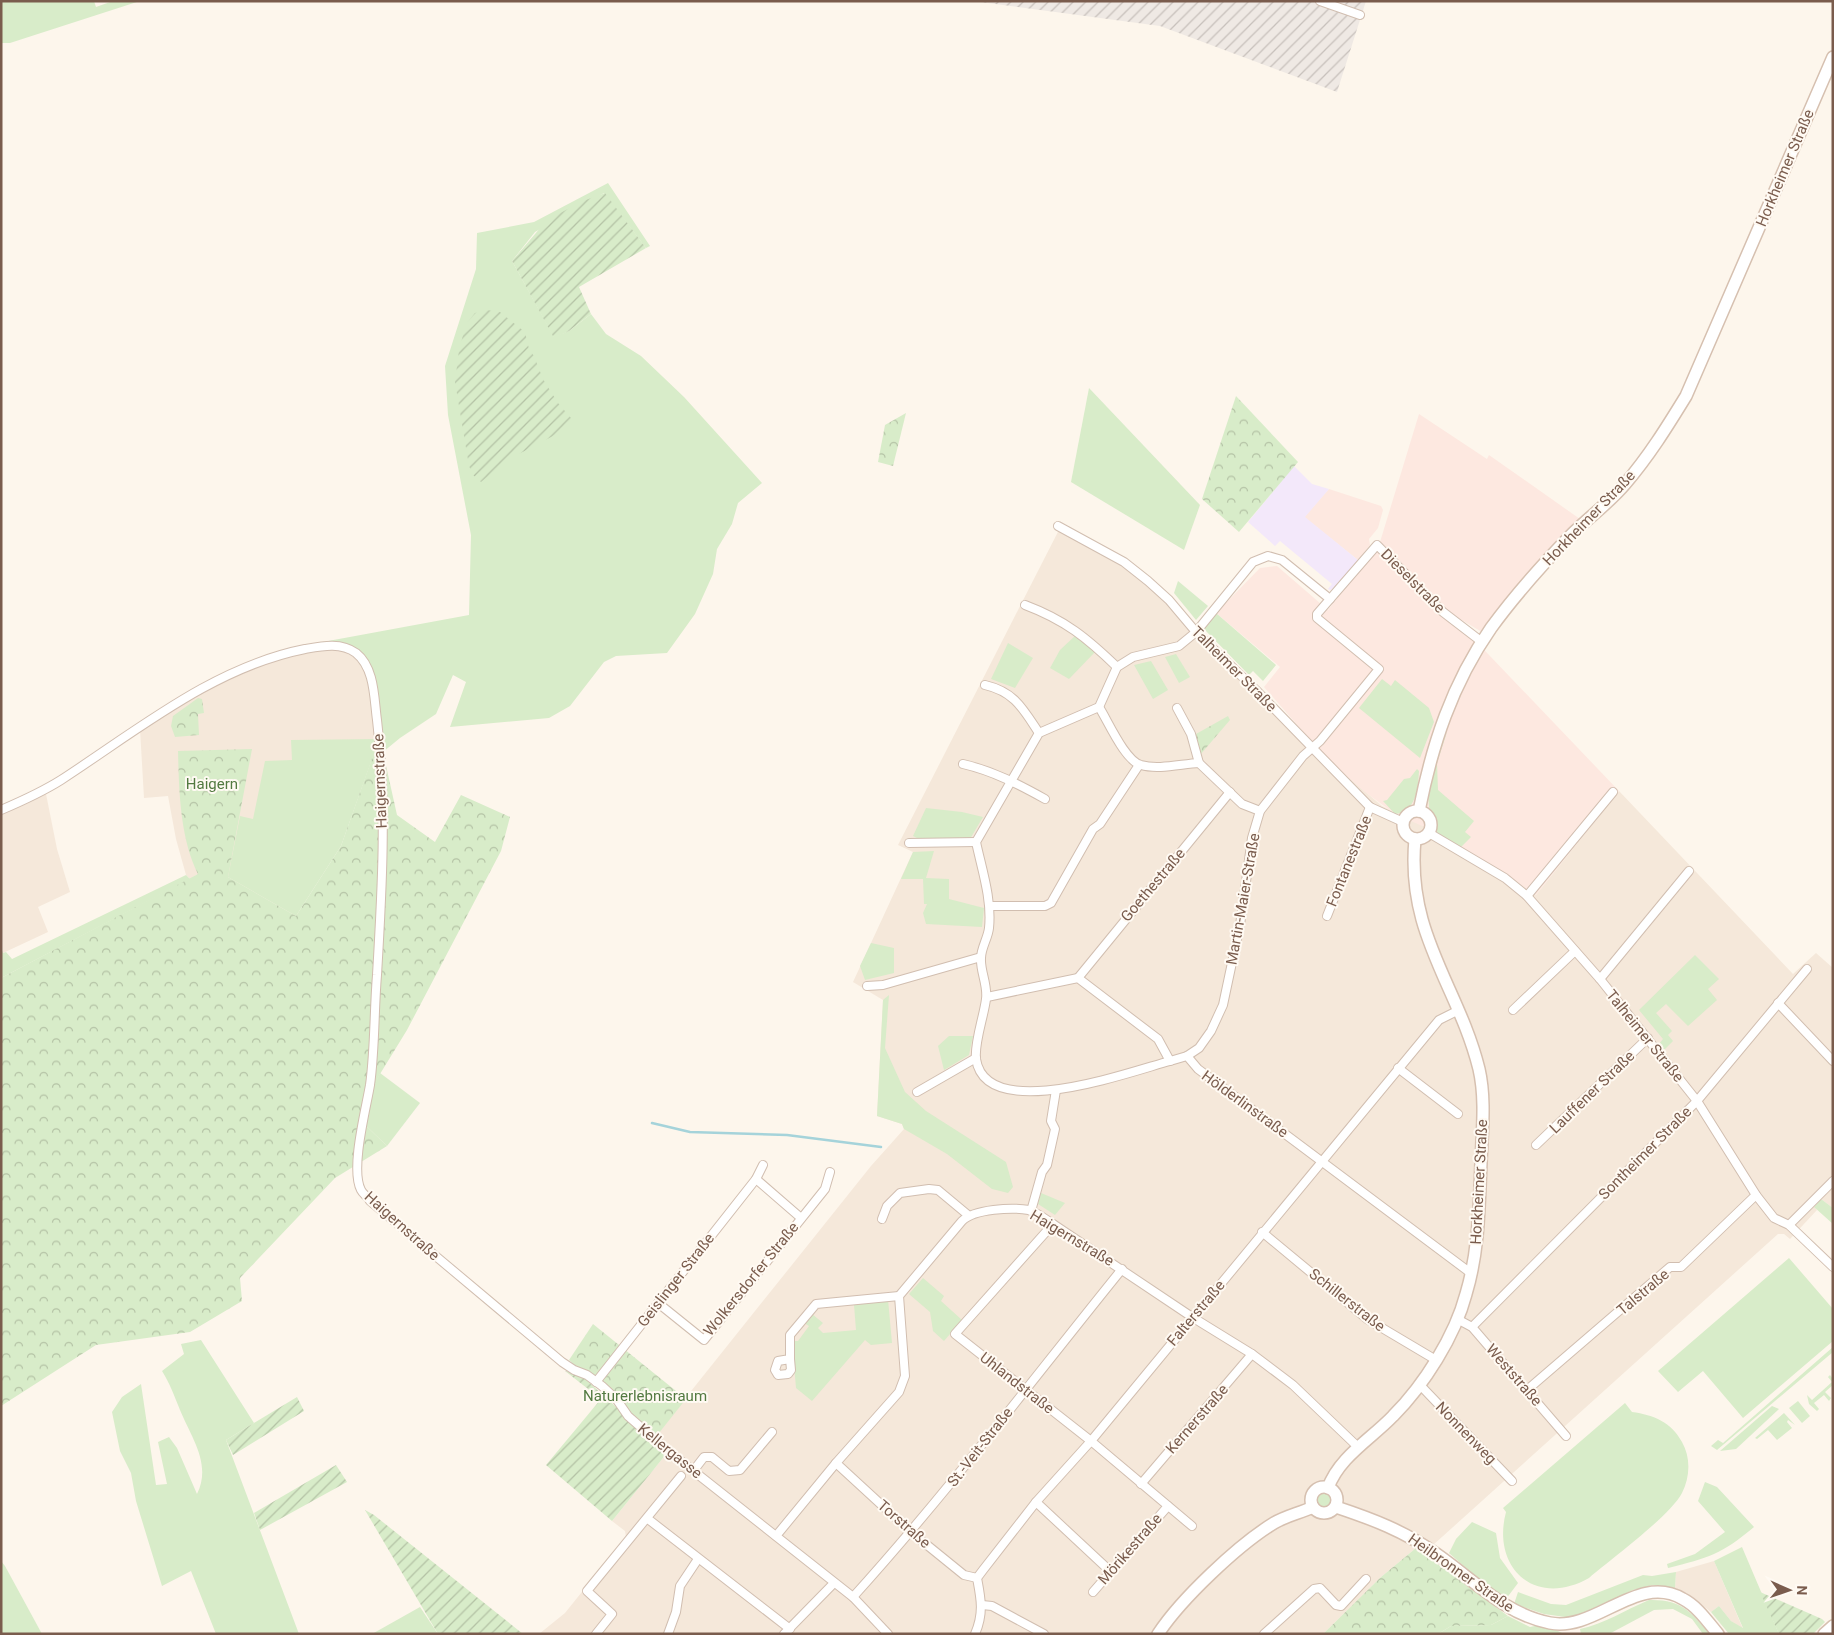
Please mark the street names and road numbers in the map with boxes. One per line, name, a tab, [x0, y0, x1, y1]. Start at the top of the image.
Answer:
street label: Horkheimer Straße	[1752, 107, 1818, 229]
street label: Horkheimer Straße	[1539, 467, 1639, 569]
street label: Dieselstraße	[1377, 545, 1449, 617]
street label: Talheimer Straße	[1188, 623, 1280, 715]
street label: Haigernstraße	[369, 733, 391, 829]
street label: Fontanestraße	[1323, 813, 1375, 909]
street label: Martin-Maier-Straße	[1223, 832, 1263, 966]
street label: Goethestraße	[1117, 845, 1189, 925]
street label: Talheimer Straße	[1602, 986, 1688, 1086]
street label: Lauffener Straße	[1546, 1047, 1638, 1137]
street label: Hölderlinstraße	[1198, 1067, 1292, 1141]
street label: Sontheimer Straße	[1595, 1103, 1695, 1203]
street label: Horkheimer Straße	[1467, 1119, 1491, 1245]
street label: Haigernstraße	[361, 1188, 443, 1264]
street label: Haigernstraße	[1027, 1206, 1117, 1270]
street label: Wolkersdorfer Straße	[700, 1218, 802, 1340]
street label: Geislinger Straße	[634, 1230, 718, 1330]
street label: Schillerstraße	[1305, 1265, 1389, 1335]
street label: Talstraße	[1613, 1265, 1673, 1319]
street label: Falterstraße	[1163, 1276, 1229, 1350]
street label: Weststraße	[1482, 1340, 1546, 1410]
street label: Uhlandstraße	[976, 1349, 1058, 1418]
street label: Kernerstraße	[1162, 1381, 1232, 1457]
street label: Nonnenweg	[1432, 1398, 1500, 1468]
street label: St.-Veit-Straße	[944, 1404, 1016, 1490]
street label: Kellergasse	[634, 1420, 706, 1482]
street label: Torstraße	[874, 1496, 934, 1552]
street label: Mörikestraße	[1094, 1510, 1166, 1588]
street label: Heilbronner Straße	[1405, 1530, 1517, 1616]

